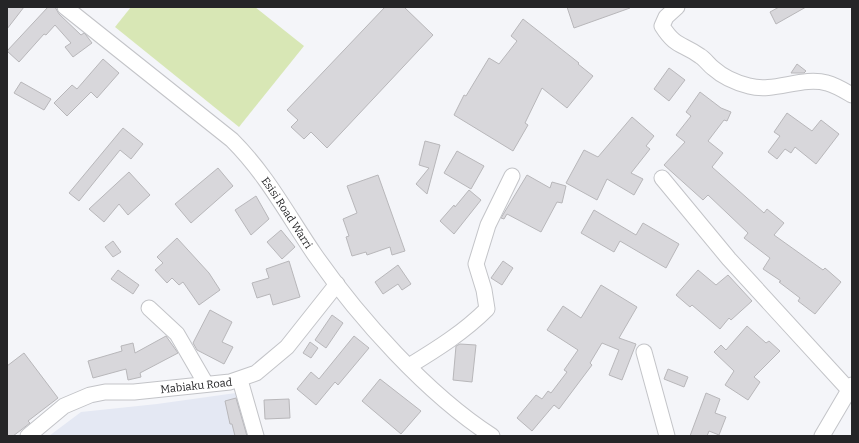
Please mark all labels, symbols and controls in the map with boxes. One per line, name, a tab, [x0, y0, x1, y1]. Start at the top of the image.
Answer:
street label: Esisi Road Warri	[259, 174, 316, 252]
street label: Mabiaku Road	[160, 375, 233, 396]

